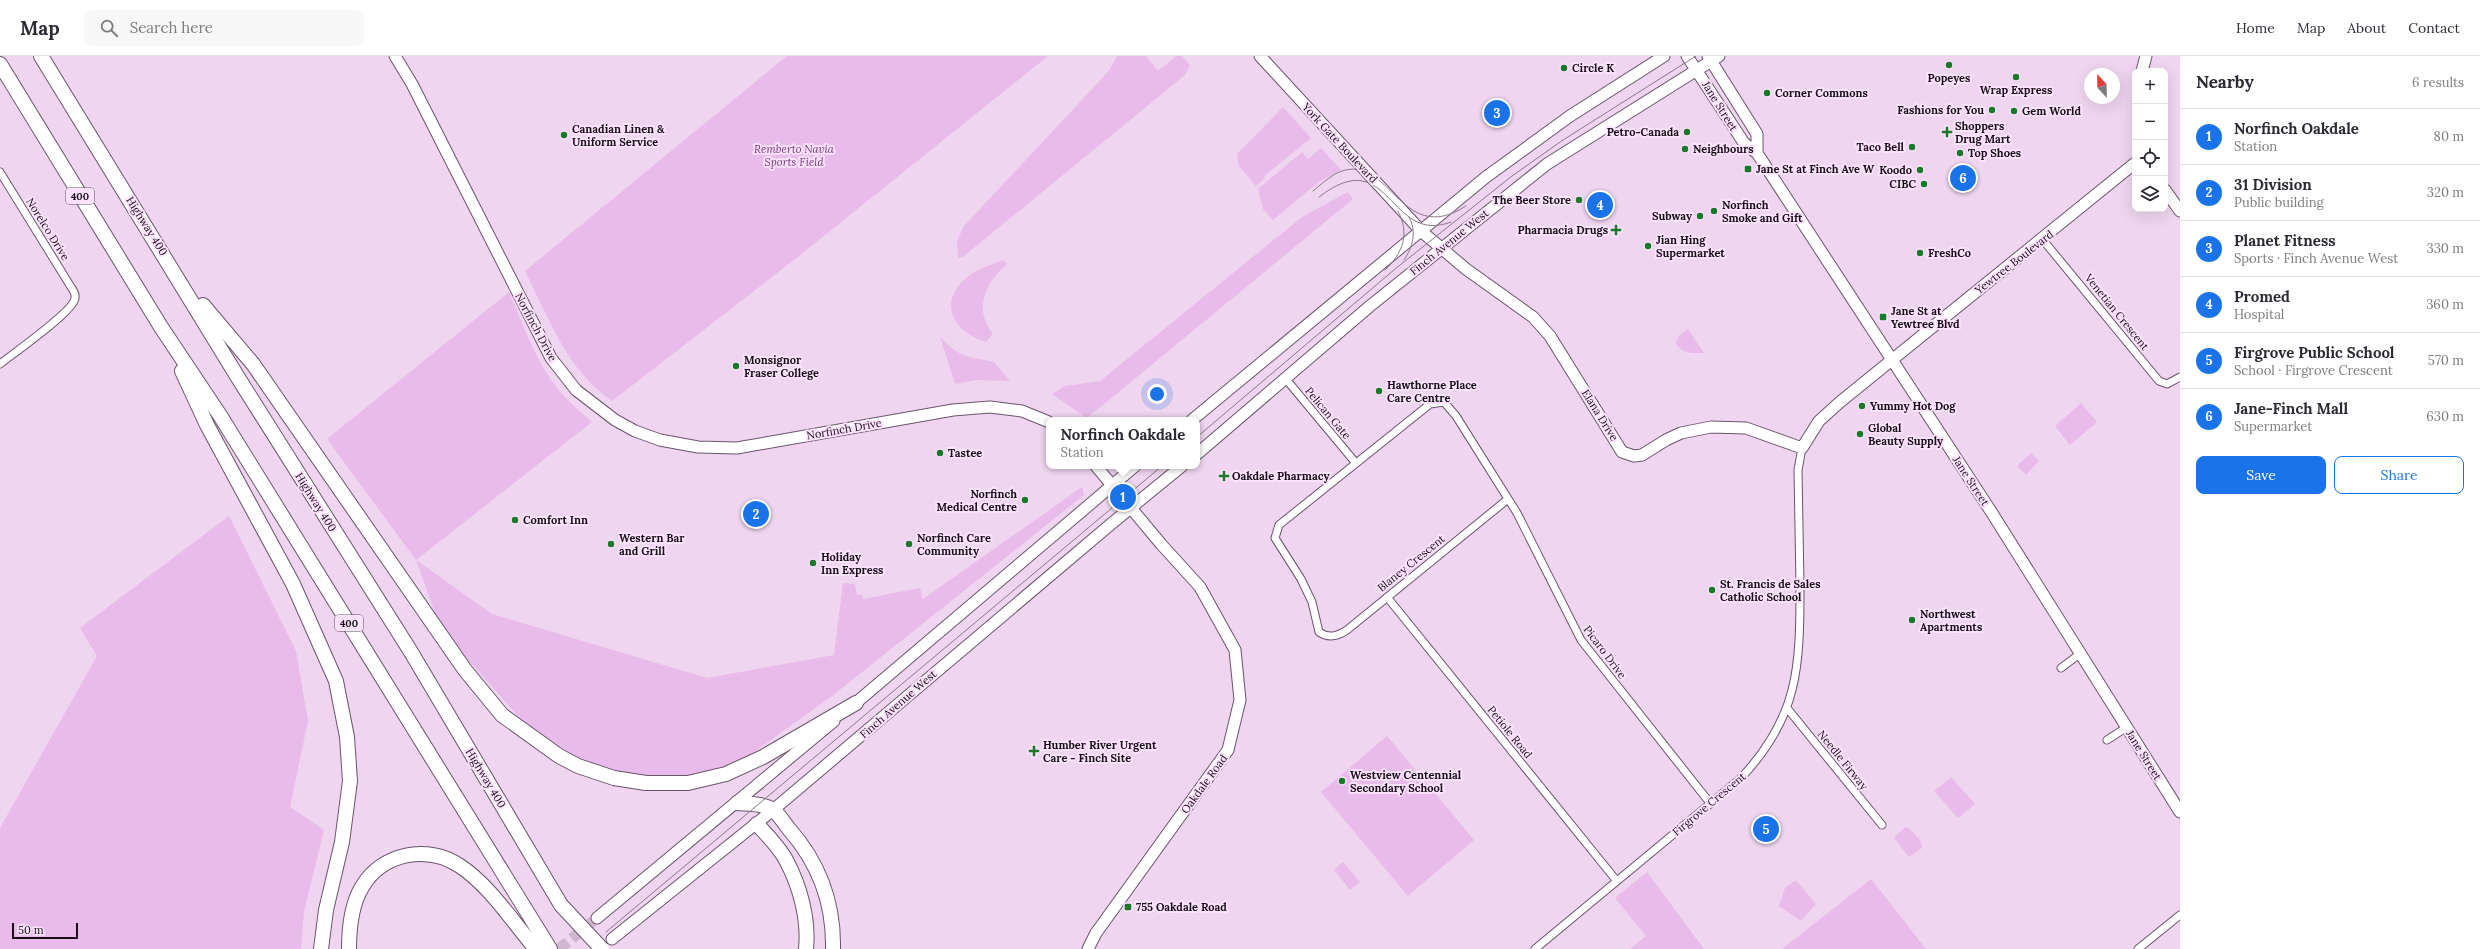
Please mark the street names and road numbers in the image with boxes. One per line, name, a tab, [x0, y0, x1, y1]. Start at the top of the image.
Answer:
street label: Jane Street	[1699, 78, 1741, 134]
street label: York Gate Boulevard	[1299, 99, 1381, 186]
road number: 400	[66, 188, 94, 204]
street label: Highway 400	[123, 194, 171, 258]
street label: Norelco Drive	[23, 195, 73, 263]
street label: Finch Avenue West	[1407, 206, 1492, 278]
street label: Yewtree Boulevard	[1971, 227, 2056, 298]
street label: Venetian Crescent	[2081, 270, 2152, 353]
street label: Norfinch Drive	[512, 290, 560, 364]
street label: Pelican Gate	[1302, 384, 1354, 442]
street label: Elana Drive	[1579, 387, 1621, 443]
street label: Norfinch Drive	[805, 416, 883, 442]
street label: Jane Street	[1949, 453, 1993, 509]
street label: Highway 400	[292, 470, 340, 534]
street label: Blaney Crescent	[1374, 531, 1448, 594]
road number: 400	[335, 615, 363, 631]
street label: Picaro Drive	[1581, 623, 1630, 681]
street label: Finch Avenue West	[857, 666, 940, 741]
street label: Petiole Road	[1485, 703, 1536, 761]
street label: Needle Firway	[1815, 727, 1871, 793]
street label: Jane Street	[2123, 727, 2165, 783]
street label: Highway 400	[463, 746, 509, 810]
street label: Oakdale Road	[1178, 751, 1230, 816]
street label: Firgrove Crescent	[1670, 769, 1749, 839]

